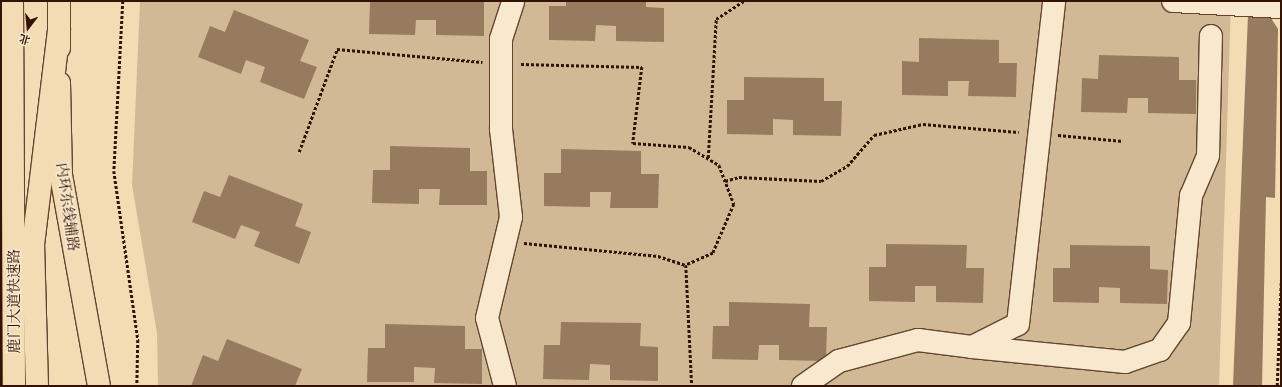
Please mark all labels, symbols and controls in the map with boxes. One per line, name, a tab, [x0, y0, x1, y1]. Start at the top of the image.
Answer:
north arrow	[8, 8, 48, 48]
text: 北	[17, 31, 32, 48]
street label: 内环东线辅路	[53, 161, 83, 253]
street label: 鹿门大道快速路	[5, 249, 23, 353]

